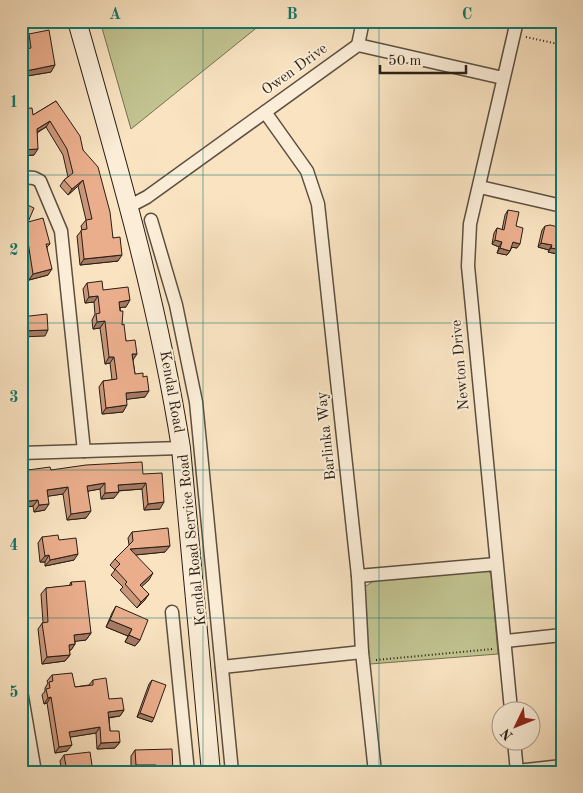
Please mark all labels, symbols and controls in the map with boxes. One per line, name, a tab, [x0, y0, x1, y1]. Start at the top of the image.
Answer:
text: A	[109, 7, 121, 23]
text: B	[286, 7, 298, 23]
text: C	[462, 7, 472, 23]
street label: Owen Drive	[260, 41, 330, 99]
scale bar	[380, 42, 467, 74]
text: 50 m	[388, 54, 422, 69]
text: 1	[9, 95, 19, 111]
text: 2	[9, 243, 19, 259]
street label: Newton Drive	[450, 319, 472, 411]
street label: Kendal Road	[156, 350, 186, 434]
text: 3	[9, 390, 19, 406]
street label: Barlinka Way	[315, 391, 339, 481]
street label: Kendal Road Service Road	[176, 453, 209, 627]
text: 4	[9, 538, 19, 554]
text: 5	[9, 685, 19, 701]
north arrow	[490, 700, 540, 750]
text: N	[498, 725, 516, 743]

